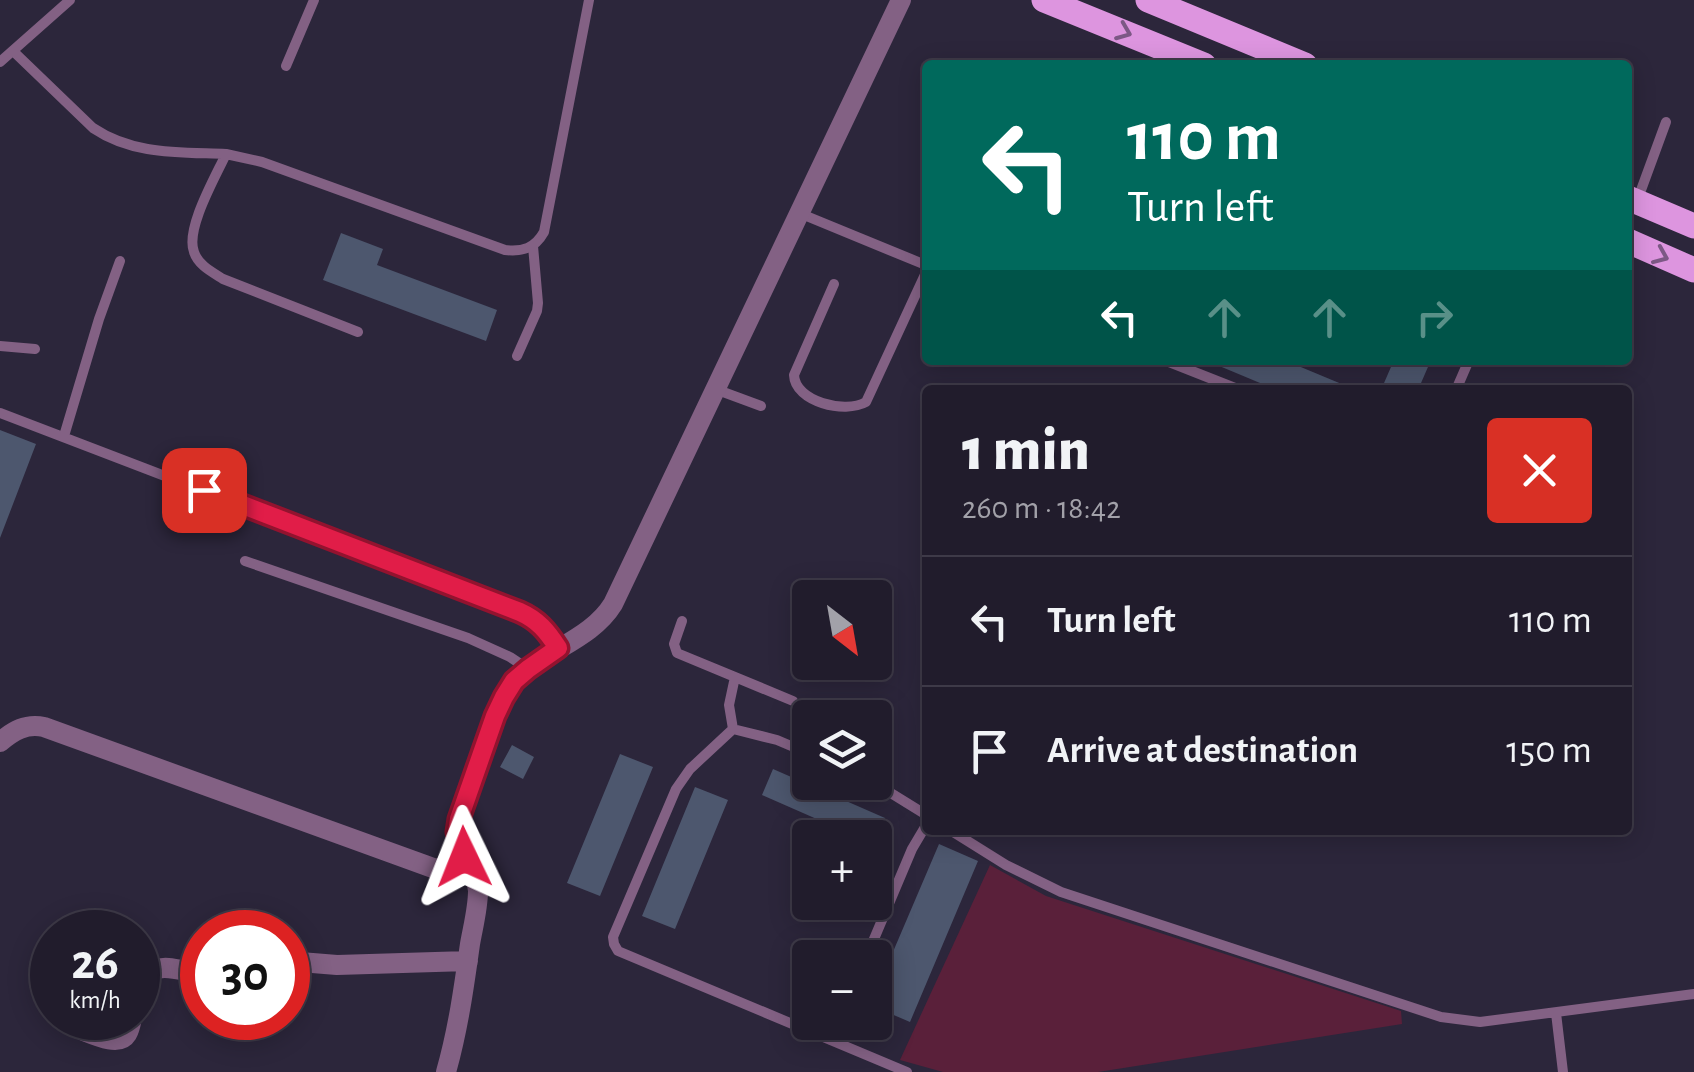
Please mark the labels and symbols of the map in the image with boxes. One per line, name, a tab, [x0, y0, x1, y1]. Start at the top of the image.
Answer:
one-way arrow	[1114, 21, 1131, 41]
one-way arrow	[1651, 244, 1669, 264]
pin	[162, 448, 247, 533]
north arrow	[792, 580, 892, 680]
position arrow	[412, 805, 516, 909]
speed limit sign: 30	[180, 910, 310, 1040]

